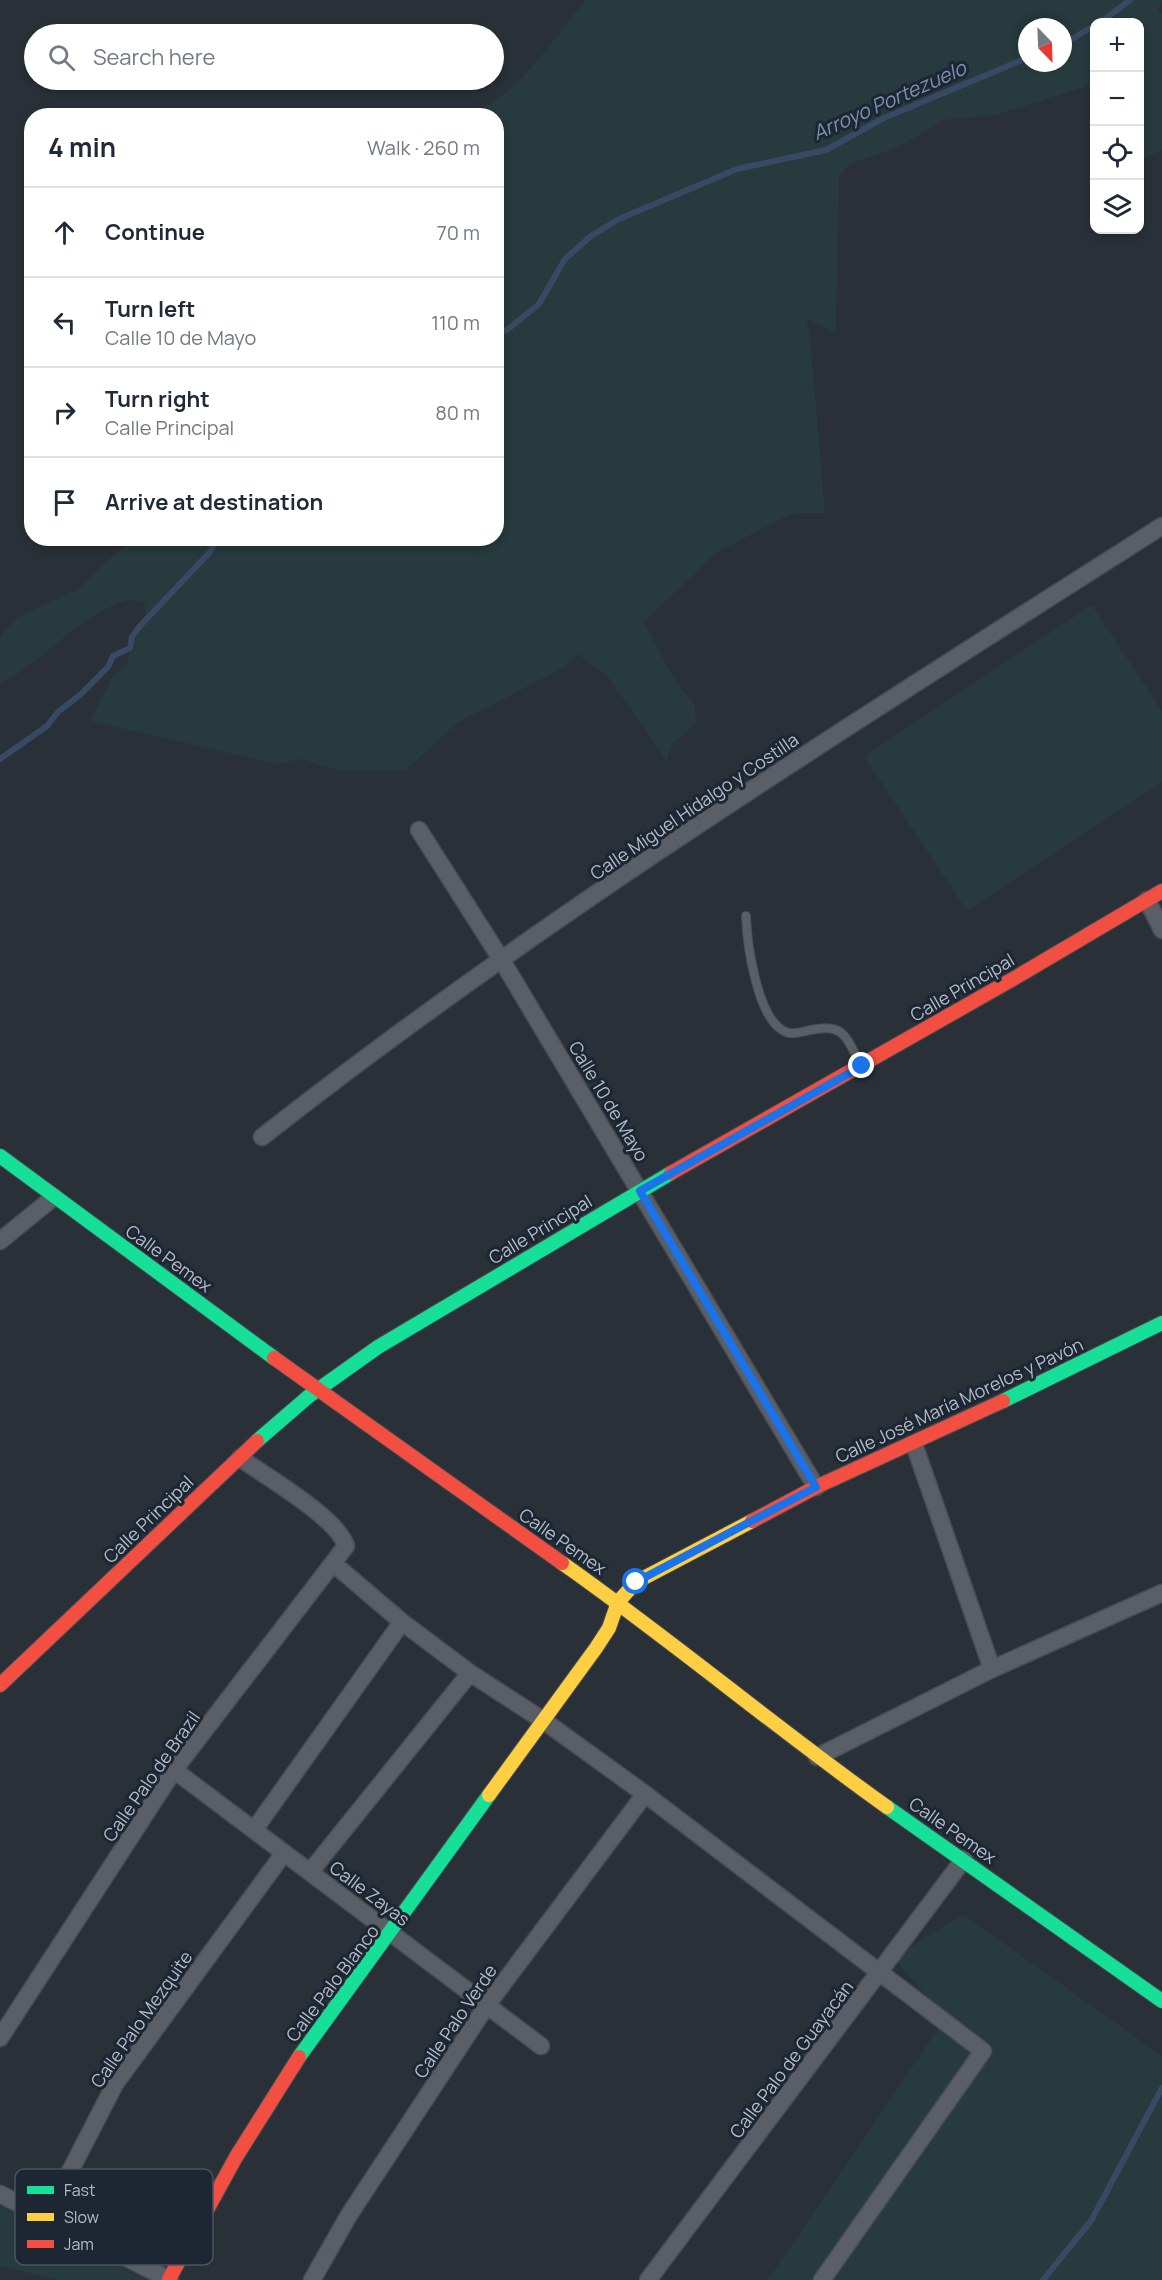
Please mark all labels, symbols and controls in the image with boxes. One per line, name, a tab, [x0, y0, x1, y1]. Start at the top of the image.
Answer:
north arrow	[1018, 18, 1072, 72]
map controls	[1090, 18, 1144, 234]
button: +	[1090, 18, 1144, 72]
search box	[24, 24, 504, 90]
icon: search	[45, 41, 78, 74]
text: Search here	[93, 42, 215, 72]
water label: Arroyo Portezuelo	[808, 54, 971, 146]
button: −	[1090, 72, 1144, 126]
button: locate	[1090, 126, 1144, 180]
text: 4 min	[48, 129, 116, 165]
text: Walk · 260 m	[367, 134, 480, 161]
button: layers	[1090, 180, 1144, 234]
icon: ahead	[48, 216, 81, 249]
text: Continue	[105, 217, 205, 247]
text: 70 m	[437, 219, 480, 246]
text: Turn left	[105, 294, 195, 324]
icon: left	[48, 306, 81, 339]
text: 110 m	[431, 309, 480, 336]
text: Calle 10 de Mayo	[105, 324, 256, 351]
text: Turn right	[105, 384, 210, 414]
icon: right	[48, 396, 81, 429]
text: 80 m	[435, 399, 480, 426]
text: Calle Principal	[105, 414, 234, 441]
icon: arrive	[48, 486, 81, 519]
text: Arrive at destination	[105, 487, 323, 517]
street label: Calle Miguel Hidalgo y Costilla	[585, 727, 803, 885]
street label: Calle Principal	[906, 948, 1018, 1026]
street label: Calle 10 de Mayo	[564, 1036, 654, 1166]
route end	[848, 1052, 874, 1078]
street label: Calle Principal	[484, 1189, 596, 1269]
street label: Calle Pemex	[121, 1219, 217, 1298]
street label: Calle José María Morelos y Pavón	[831, 1332, 1087, 1468]
street label: Calle Principal	[98, 1470, 198, 1568]
street label: Calle Pemex	[515, 1502, 612, 1580]
route start	[622, 1568, 648, 1594]
street label: Calle Palo de Brazil	[97, 1706, 205, 1846]
street label: Calle Pemex	[905, 1791, 1002, 1869]
street label: Calle Zayas	[325, 1855, 415, 1931]
street label: Calle Palo Blanco	[280, 1920, 384, 2046]
street label: Calle Palo Mezquite	[85, 1946, 197, 2092]
street label: Calle Palo Verde	[408, 1960, 502, 2082]
street label: Calle Palo de Guayacán	[724, 1975, 858, 2143]
legend	[15, 2169, 213, 2265]
text: Fast	[64, 2179, 95, 2201]
text: Slow	[64, 2206, 99, 2228]
text: Jam	[64, 2233, 94, 2255]

